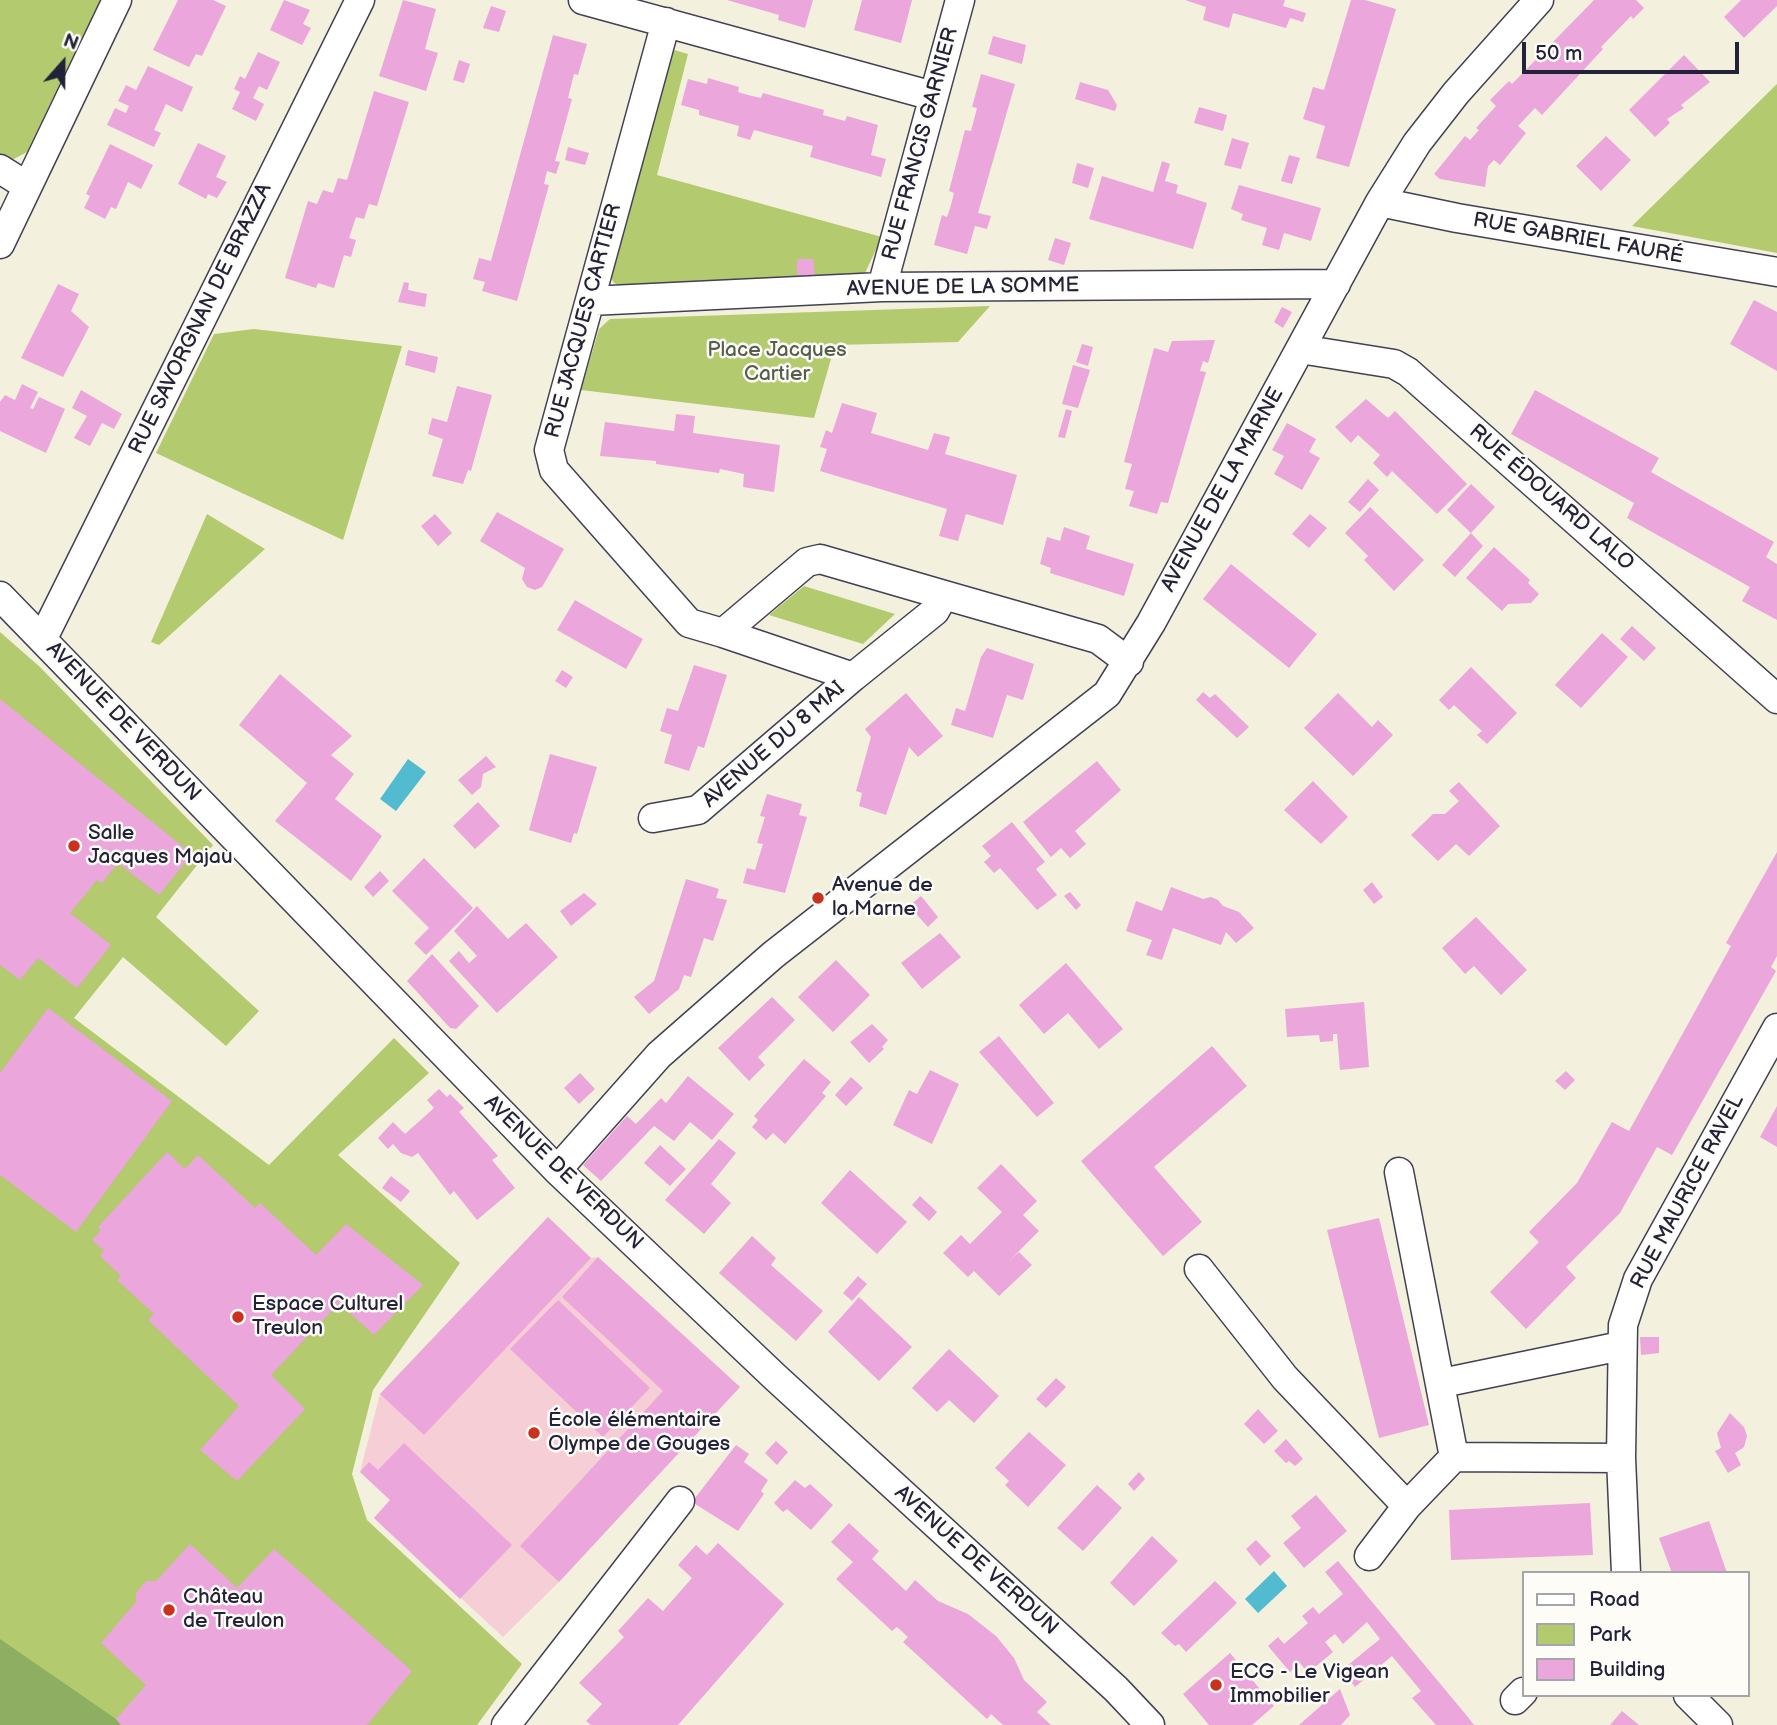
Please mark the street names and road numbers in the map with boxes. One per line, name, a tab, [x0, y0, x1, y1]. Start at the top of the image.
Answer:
street label: RUE FRANCIS GARNIER	[878, 25, 964, 263]
street label: RUE SAVORGNAN DE BRAZZA	[124, 179, 278, 459]
street label: RUE JACQUES CARTIER	[541, 201, 627, 441]
street label: RUE GABRIEL FAURÉ	[1471, 208, 1685, 270]
street label: AVENUE DE LA SOMME	[846, 273, 1080, 303]
street label: AVENUE DE LA MARNE	[1156, 384, 1290, 596]
street label: RUE ÉDOUARD LALO	[1463, 420, 1639, 576]
street label: AVENUE DE VERDUN	[40, 637, 206, 807]
street label: AVENUE DU 8 MAI	[698, 676, 850, 814]
street label: AVENUE DE VERDUN	[478, 1090, 648, 1256]
street label: RUE MAURICE RAVEL	[1626, 1091, 1750, 1293]
street label: AVENUE DE VERDUN	[889, 1481, 1063, 1641]

